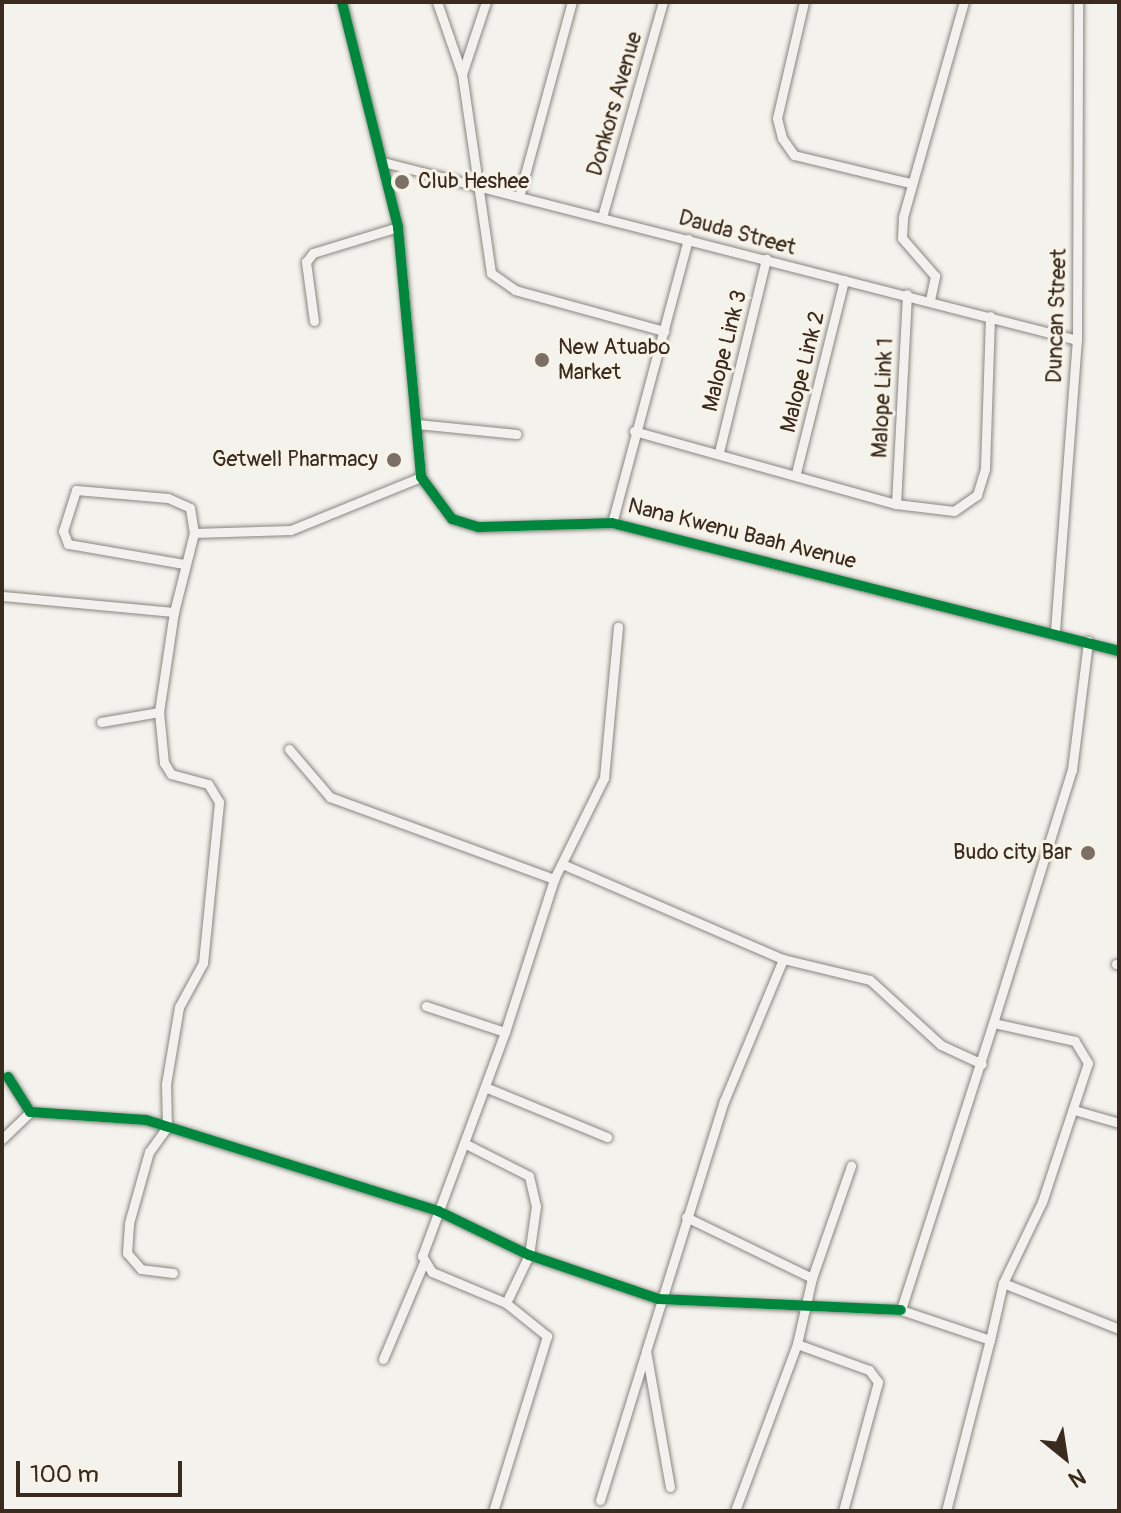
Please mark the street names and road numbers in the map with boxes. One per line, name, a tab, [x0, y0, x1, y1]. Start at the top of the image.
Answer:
street label: Donkors Avenue	[582, 29, 648, 179]
street label: Dauda Street	[676, 205, 798, 261]
street label: Duncan Street	[1041, 248, 1073, 384]
street label: Malope Link 3	[697, 288, 753, 414]
street label: Malope Link 2	[775, 309, 831, 435]
street label: Malope Link 1	[867, 337, 899, 459]
street label: Nana Kwenu Baah Avenue	[625, 493, 859, 575]

